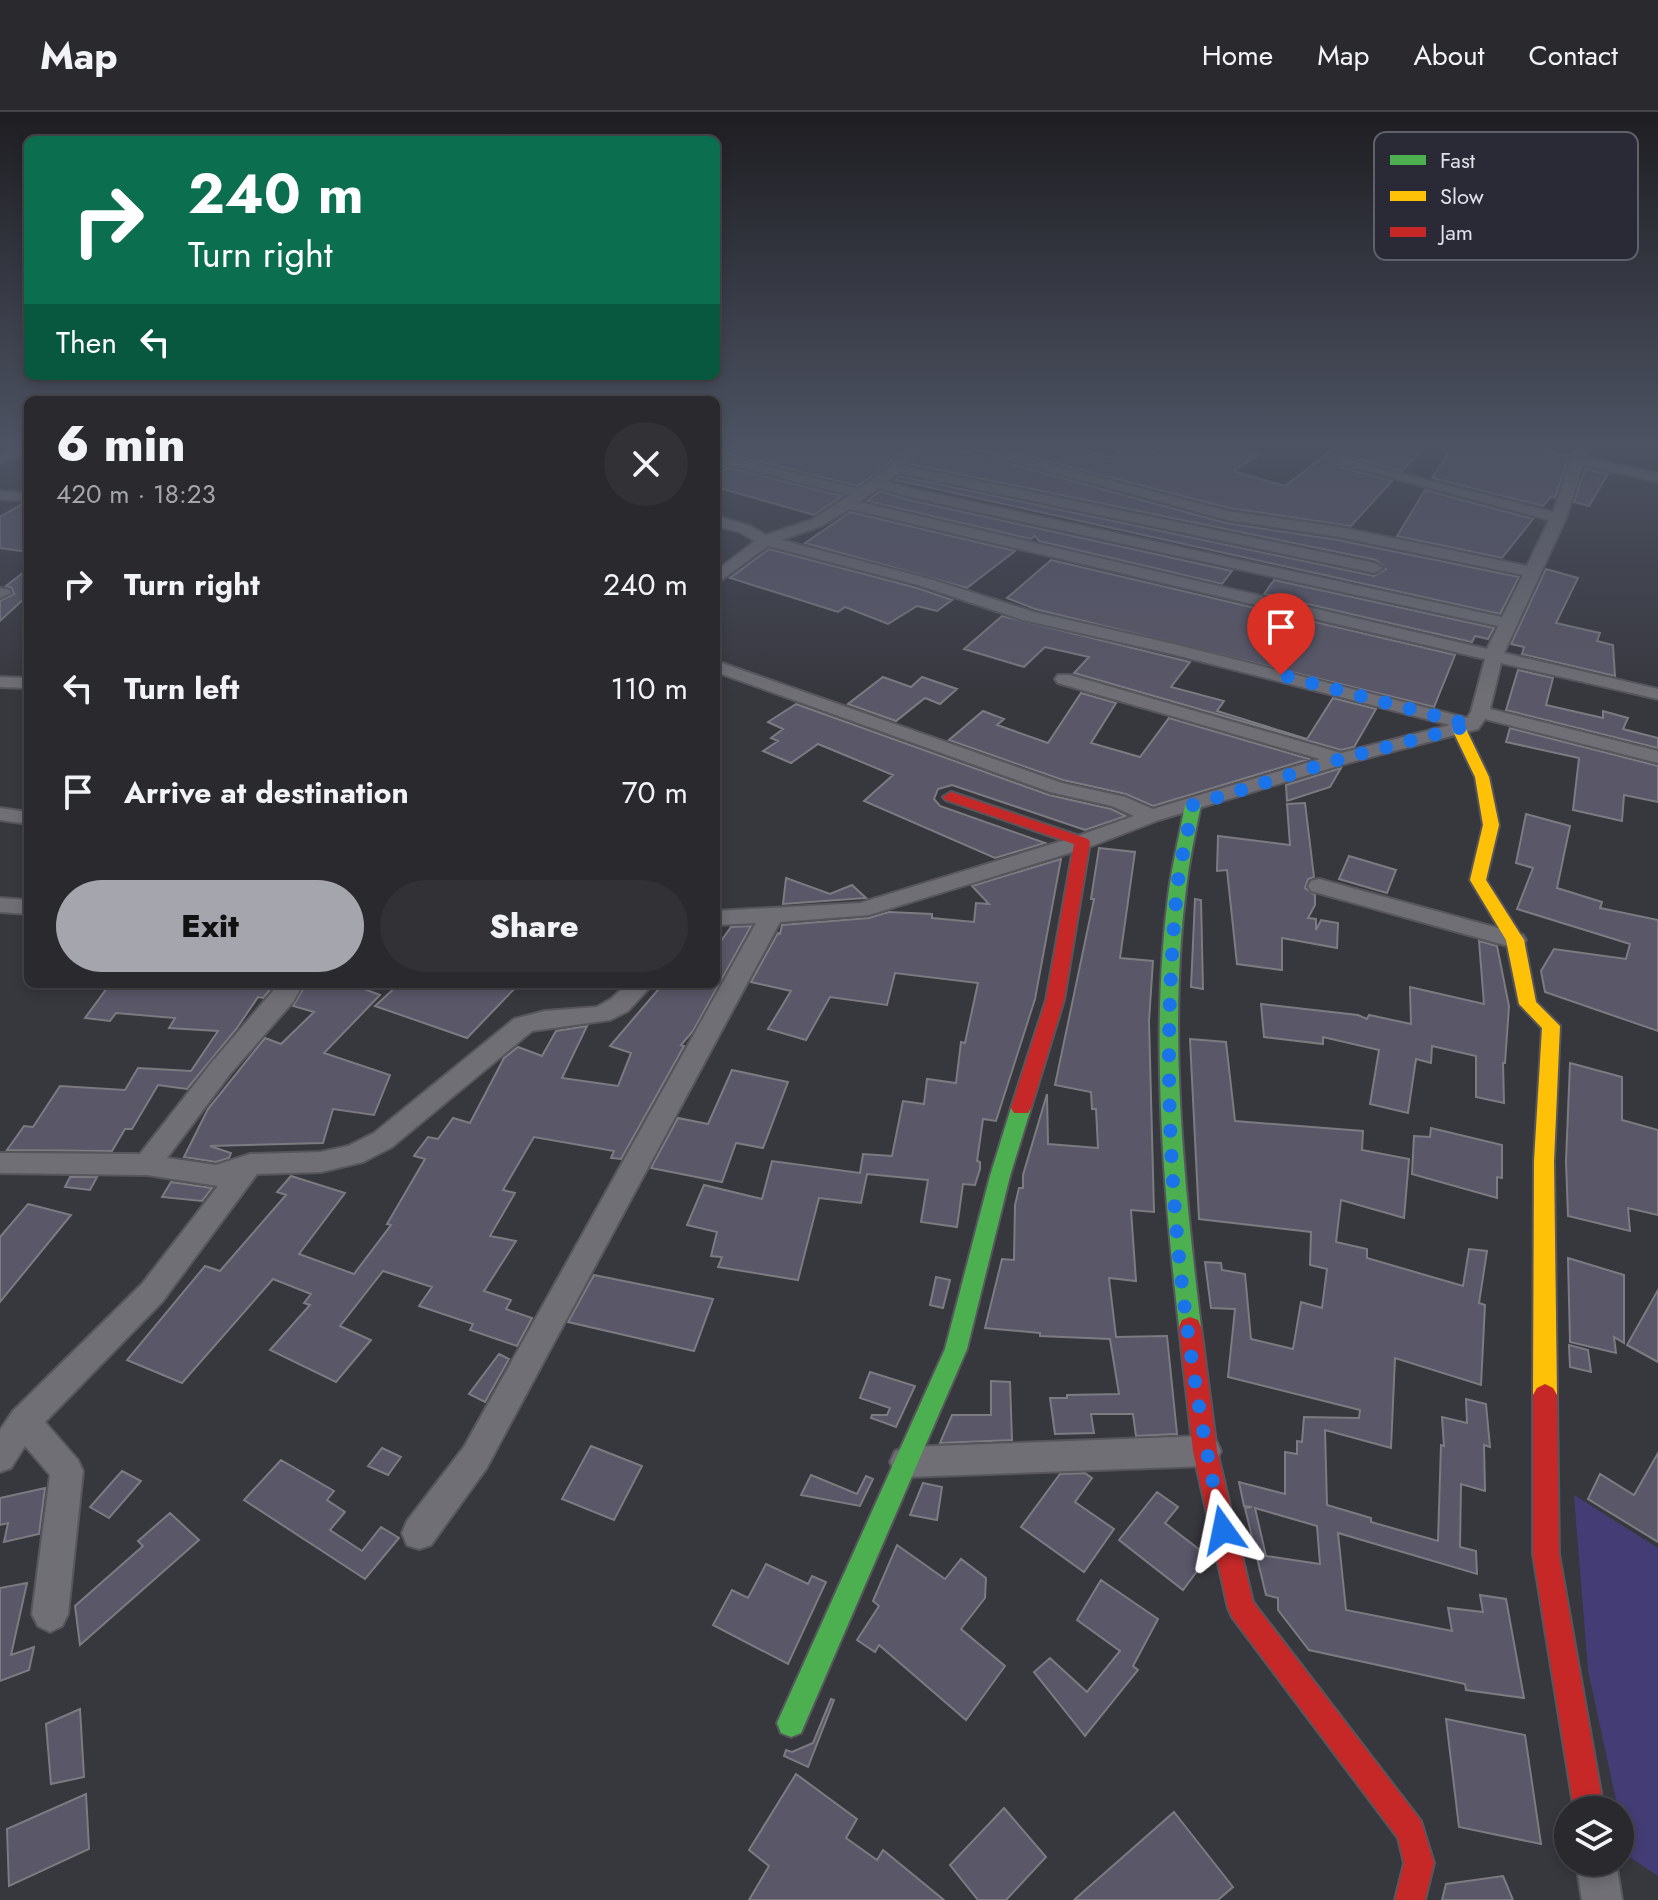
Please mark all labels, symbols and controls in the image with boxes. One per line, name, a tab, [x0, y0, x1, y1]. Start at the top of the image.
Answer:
text: Map	[40, 28, 118, 83]
text: Home	[1202, 35, 1273, 76]
text: Map	[1317, 35, 1369, 76]
text: About	[1413, 35, 1485, 76]
text: Contact	[1529, 35, 1618, 76]
legend	[1374, 132, 1638, 260]
text: Fast	[1440, 144, 1476, 176]
text: 240 m	[188, 153, 364, 234]
icon: right	[56, 168, 160, 272]
text: Slow	[1440, 180, 1484, 212]
text: Jam	[1437, 216, 1473, 248]
text: Turn right	[188, 228, 333, 280]
icon: left	[133, 320, 177, 364]
text: Then	[56, 321, 117, 364]
text: 6 min	[56, 410, 186, 479]
button: close	[604, 422, 688, 506]
text: 420 m · 18:23	[56, 475, 216, 513]
icon: right	[56, 562, 100, 606]
text: Turn right	[124, 563, 260, 606]
text: 240 m	[603, 563, 688, 606]
pin	[1247, 593, 1315, 675]
icon: arrive	[1259, 605, 1303, 649]
icon: left	[56, 666, 100, 710]
text: Turn left	[124, 667, 239, 710]
text: 110 m	[611, 667, 688, 710]
icon: arrive	[56, 770, 100, 814]
text: Arrive at destination	[124, 771, 409, 814]
text: 70 m	[622, 771, 688, 814]
button: Exit	[56, 880, 364, 972]
button: Share	[380, 880, 688, 972]
position arrow	[1181, 1488, 1265, 1572]
map controls	[1554, 1796, 1634, 1876]
button: layers	[1554, 1796, 1634, 1876]

